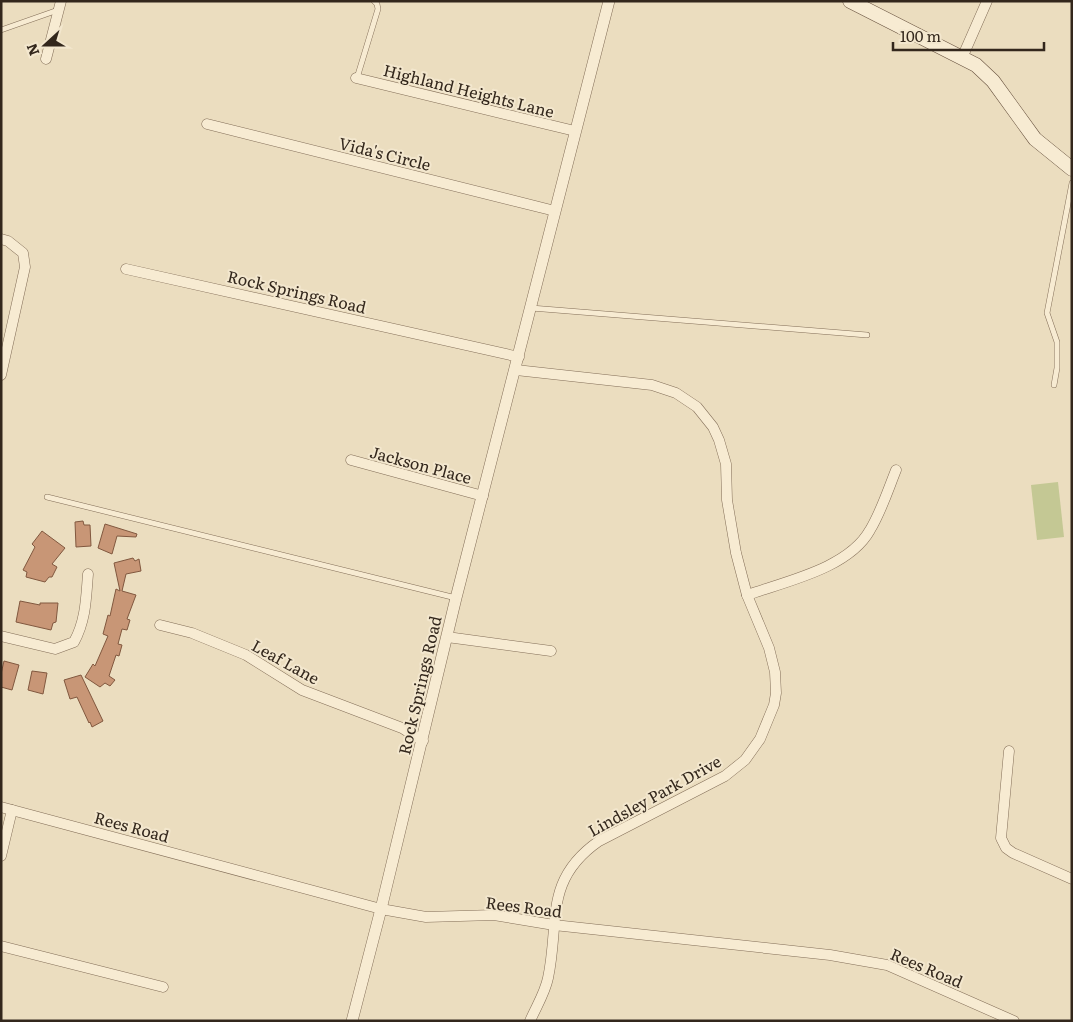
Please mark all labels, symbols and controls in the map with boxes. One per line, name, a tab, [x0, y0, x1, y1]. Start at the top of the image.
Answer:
north arrow	[20, 20, 70, 70]
scale bar	[893, 20, 1044, 52]
text: 100 m	[900, 24, 941, 47]
text: N	[20, 41, 43, 59]
street label: Highland Heights Lane	[381, 57, 557, 123]
street label: Vida's Circle	[337, 130, 433, 176]
street label: Rock Springs Road	[225, 263, 369, 319]
street label: Jackson Place	[367, 439, 475, 489]
street label: Rock Springs Road	[391, 613, 447, 757]
street label: Leaf Lane	[248, 633, 324, 689]
street label: Lindsley Park Drive	[583, 748, 725, 842]
street label: Rees Road	[92, 804, 172, 848]
street label: Rees Road	[484, 889, 564, 923]
street label: Rees Road	[887, 941, 967, 993]

